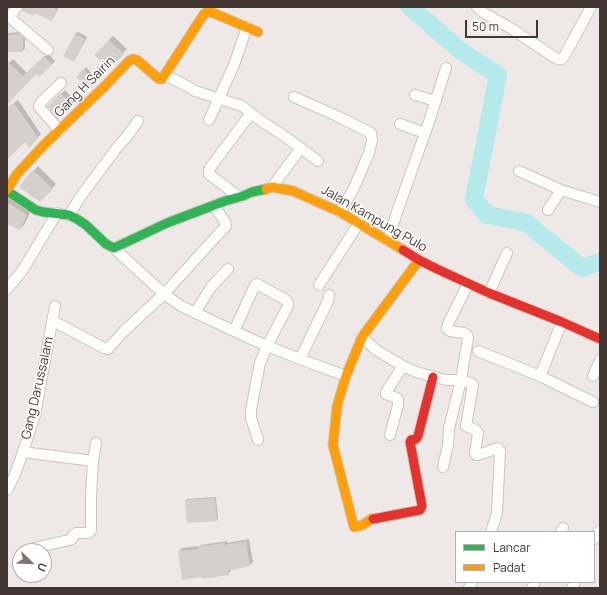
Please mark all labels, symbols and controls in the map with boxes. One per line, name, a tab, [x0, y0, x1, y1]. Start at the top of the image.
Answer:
scale bar	[467, 12, 540, 38]
text: 50 m	[472, 18, 499, 35]
street label: Gang H Sairin	[51, 53, 119, 121]
street label: Jalan Kampung Pulo	[318, 182, 430, 256]
street label: Gang Darussalam	[19, 335, 57, 441]
legend	[455, 531, 595, 583]
text: Lancar	[493, 539, 530, 556]
north arrow	[12, 543, 52, 583]
text: Padat	[493, 559, 525, 576]
text: U	[34, 561, 51, 574]

